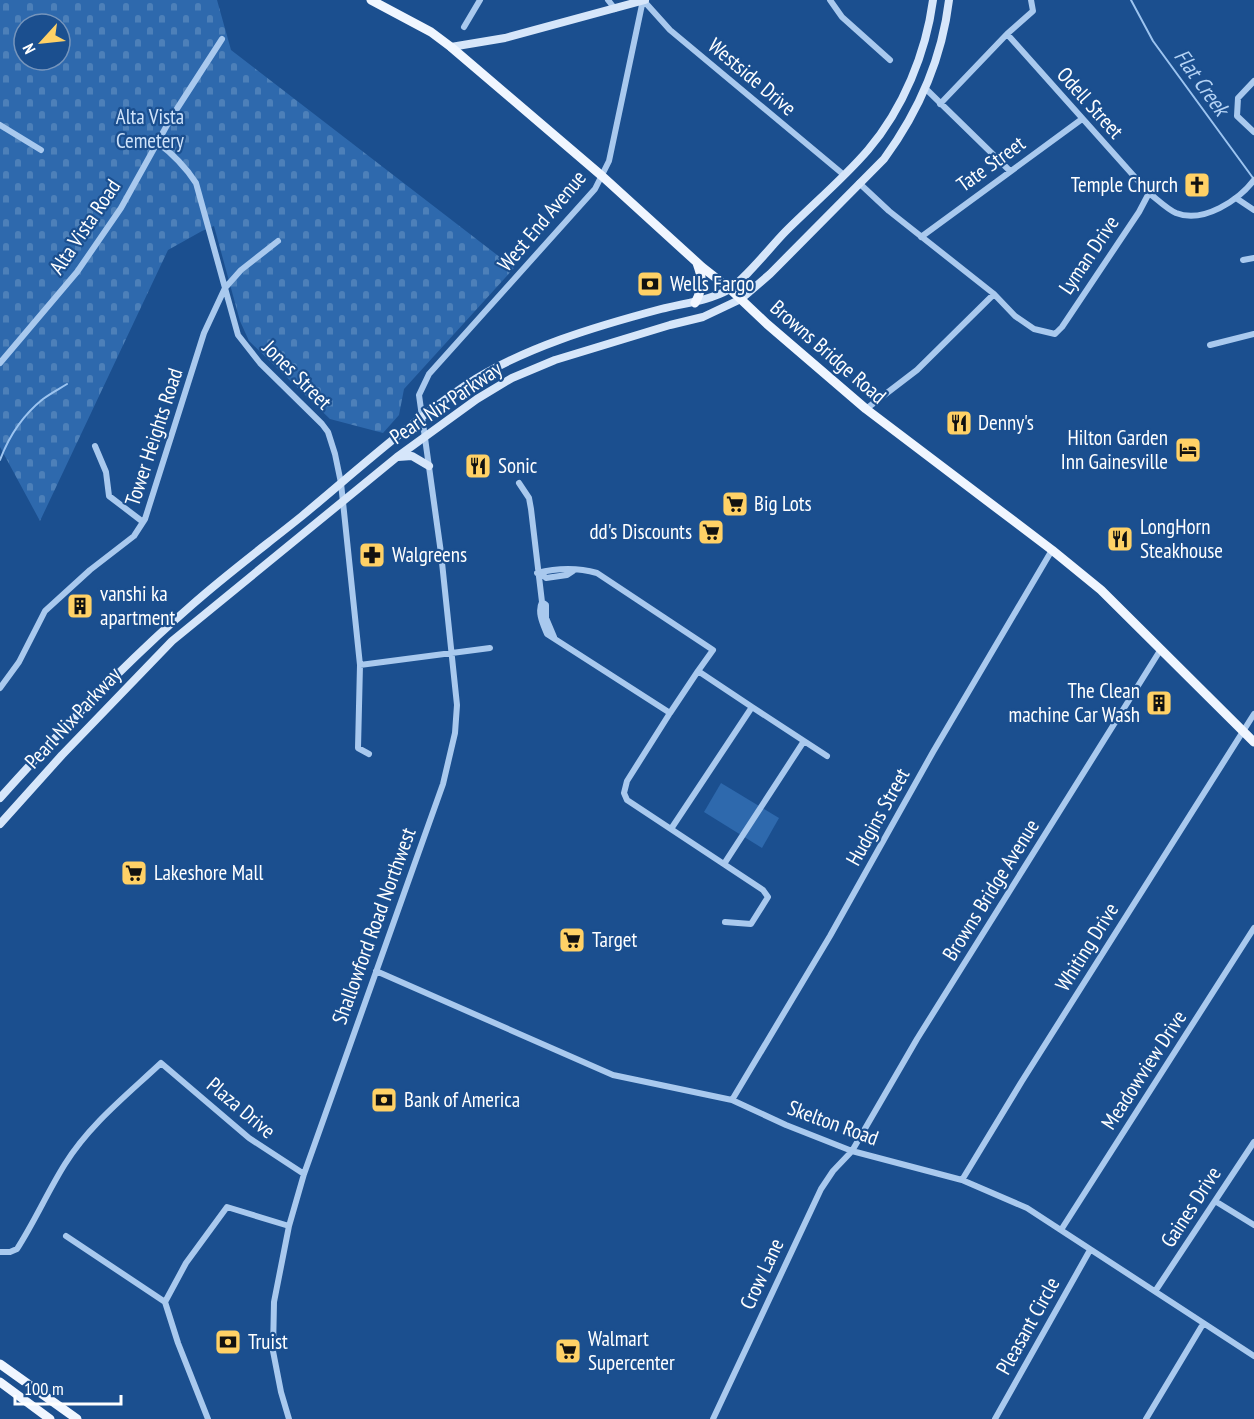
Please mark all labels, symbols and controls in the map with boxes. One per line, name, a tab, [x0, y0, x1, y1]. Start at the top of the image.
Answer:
north arrow	[12, 12, 72, 72]
street label: Westside Drive	[703, 32, 802, 121]
text: N	[18, 40, 40, 57]
water label: Flat Creek	[1168, 43, 1237, 123]
street label: Odell Street	[1051, 61, 1130, 144]
park label: Alta Vista Cemetery	[116, 103, 184, 154]
street label: Tate Street	[951, 130, 1030, 198]
street label: West End Avenue	[492, 165, 592, 277]
church icon: Temple Church	[1182, 170, 1212, 200]
place label: Temple Church	[1071, 171, 1178, 198]
street label: Alta Vista Road	[43, 174, 126, 279]
street label: Lyman Drive	[1053, 210, 1125, 299]
bank icon: Wells Fargo	[635, 269, 665, 299]
place label: Wells Fargo	[670, 270, 754, 297]
street label: Browns Bridge Road	[765, 294, 892, 409]
street label: Jones Street	[256, 334, 338, 415]
street label: Pearl Nix Parkway	[385, 355, 507, 450]
street label: Tower Heights Road	[119, 365, 188, 509]
restaurant icon: Denny's	[944, 408, 974, 438]
place label: Denny's	[978, 409, 1034, 436]
place label: Hilton Garden Inn Gainesville	[1061, 424, 1168, 475]
hotel icon: Hilton Garden Inn Gainesville	[1173, 435, 1203, 465]
restaurant icon: Sonic	[463, 451, 493, 481]
place label: Sonic	[498, 452, 538, 479]
supermarket icon: Big Lots	[720, 489, 750, 519]
place label: Big Lots	[754, 490, 812, 517]
place label: LongHorn Steakhouse	[1140, 513, 1223, 564]
supermarket icon: dd's Discounts	[696, 517, 726, 547]
place label: dd's Discounts	[589, 518, 692, 545]
restaurant icon: LongHorn Steakhouse	[1105, 524, 1135, 554]
pharmacy icon: Walgreens	[357, 540, 387, 570]
place label: Walgreens	[392, 541, 467, 568]
place label: vanshi ka apartment	[100, 580, 176, 631]
building icon: vanshi ka apartment	[65, 591, 95, 621]
street label: Pearl Nix Parkway	[19, 661, 127, 774]
place label: The Clean machine Car Wash	[1009, 677, 1140, 728]
building icon: The Clean machine Car Wash	[1144, 688, 1174, 718]
street label: Hudgins Street	[840, 763, 915, 870]
street label: Browns Bridge Avenue	[936, 814, 1045, 965]
street label: Shallowford Road Northwest	[325, 824, 422, 1028]
supermarket icon: Lakeshore Mall	[119, 858, 149, 888]
place label: Lakeshore Mall	[154, 859, 263, 886]
street label: Whiting Drive	[1049, 898, 1124, 996]
supermarket icon: Target	[557, 925, 587, 955]
place label: Target	[592, 926, 638, 953]
street label: Meadowview Drive	[1095, 1005, 1192, 1134]
street label: Plaza Drive	[201, 1071, 281, 1144]
bank icon: Bank of America	[369, 1085, 399, 1115]
place label: Bank of America	[404, 1086, 520, 1113]
street label: Skelton Road	[784, 1094, 882, 1151]
street label: Gaines Drive	[1155, 1161, 1227, 1252]
street label: Crow Lane	[733, 1234, 790, 1314]
street label: Pleasant Circle	[990, 1272, 1065, 1379]
place label: Walmart Supercenter	[588, 1325, 675, 1376]
bank icon: Truist	[213, 1327, 243, 1357]
place label: Truist	[248, 1328, 288, 1355]
supermarket icon: Walmart Supercenter	[553, 1336, 583, 1366]
scale bar	[15, 1368, 122, 1406]
text: 100 m	[24, 1377, 64, 1400]

